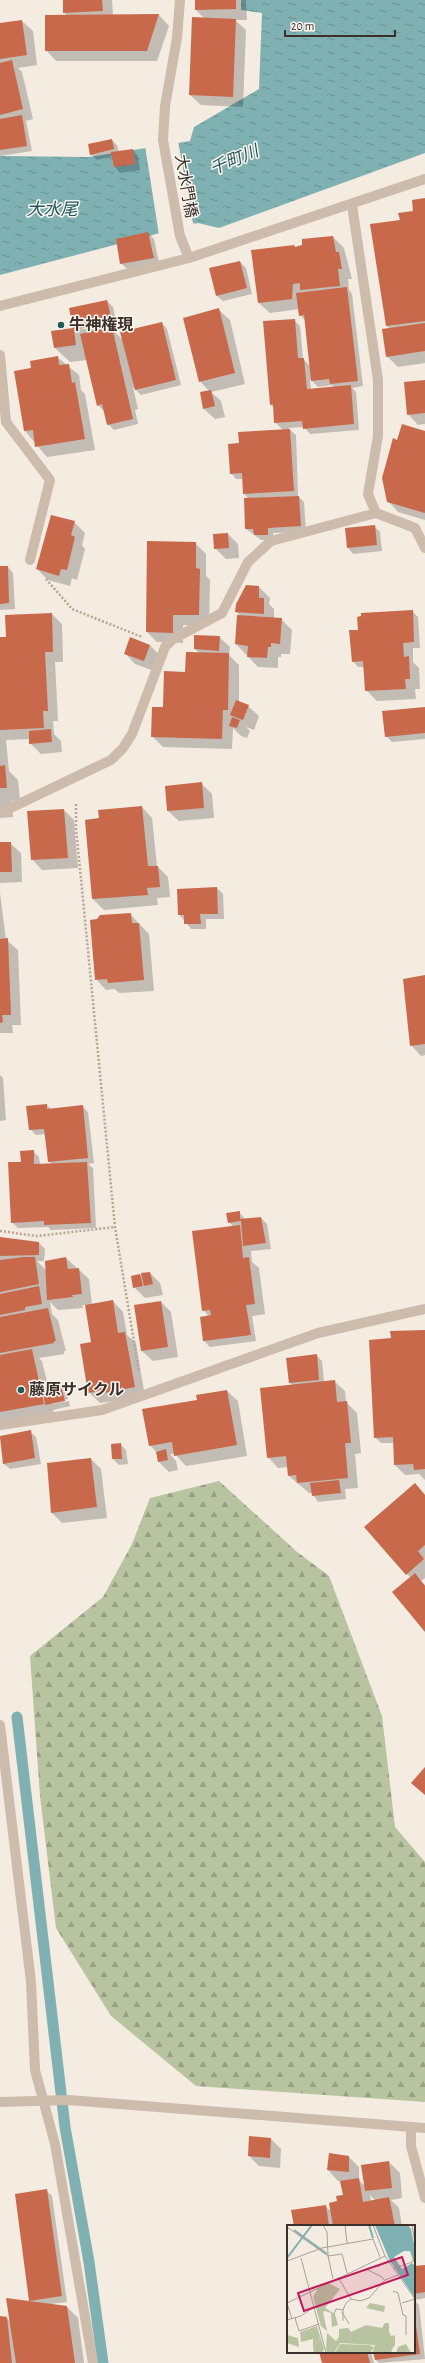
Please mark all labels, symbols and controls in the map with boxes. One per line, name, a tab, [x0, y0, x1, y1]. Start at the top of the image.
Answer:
scale bar	[285, 12, 395, 38]
text: 20 m	[291, 20, 314, 32]
water label: 千町川	[207, 141, 263, 178]
street label: 大水門橋	[173, 153, 200, 219]
water label: 大水尾	[27, 200, 79, 218]
place label: 牛神権現	[69, 315, 133, 333]
marker: 牛神権現	[56, 320, 66, 330]
place label: 藤原サイクル	[29, 1381, 124, 1398]
marker: 藤原サイクル	[16, 1385, 26, 1395]
inset map	[287, 2225, 415, 2353]

